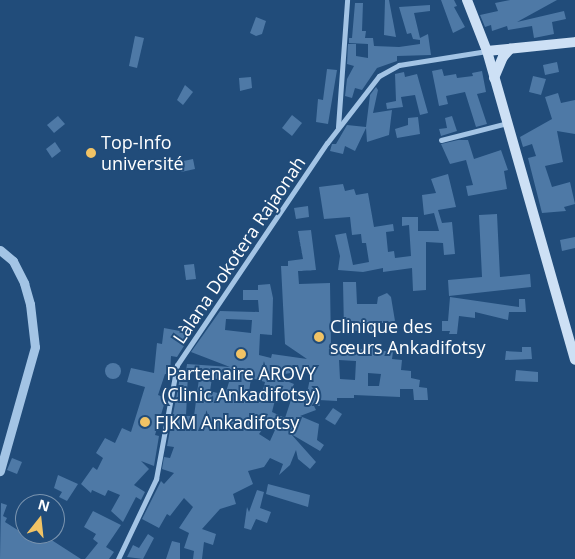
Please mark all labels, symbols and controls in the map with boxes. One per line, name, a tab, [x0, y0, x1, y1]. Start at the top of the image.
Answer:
place label: Top-Info université	[101, 132, 184, 174]
marker: Top-Info université	[85, 147, 97, 159]
street label: Làlana Dokotera Rajaonah	[168, 152, 310, 348]
place label: Clinique des sœurs Ankadifotsy	[330, 316, 486, 358]
marker: Clinique des sœurs Ankadifotsy	[312, 330, 326, 344]
marker: Partenaire AROVY (Clinic Ankadifotsy)	[234, 347, 248, 361]
place label: Partenaire AROVY (Clinic Ankadifotsy)	[162, 363, 320, 406]
place label: FJKM Ankadifotsy	[155, 411, 299, 433]
marker: FJKM Ankadifotsy	[139, 416, 151, 428]
north arrow	[15, 494, 65, 544]
text: N	[36, 494, 52, 516]

